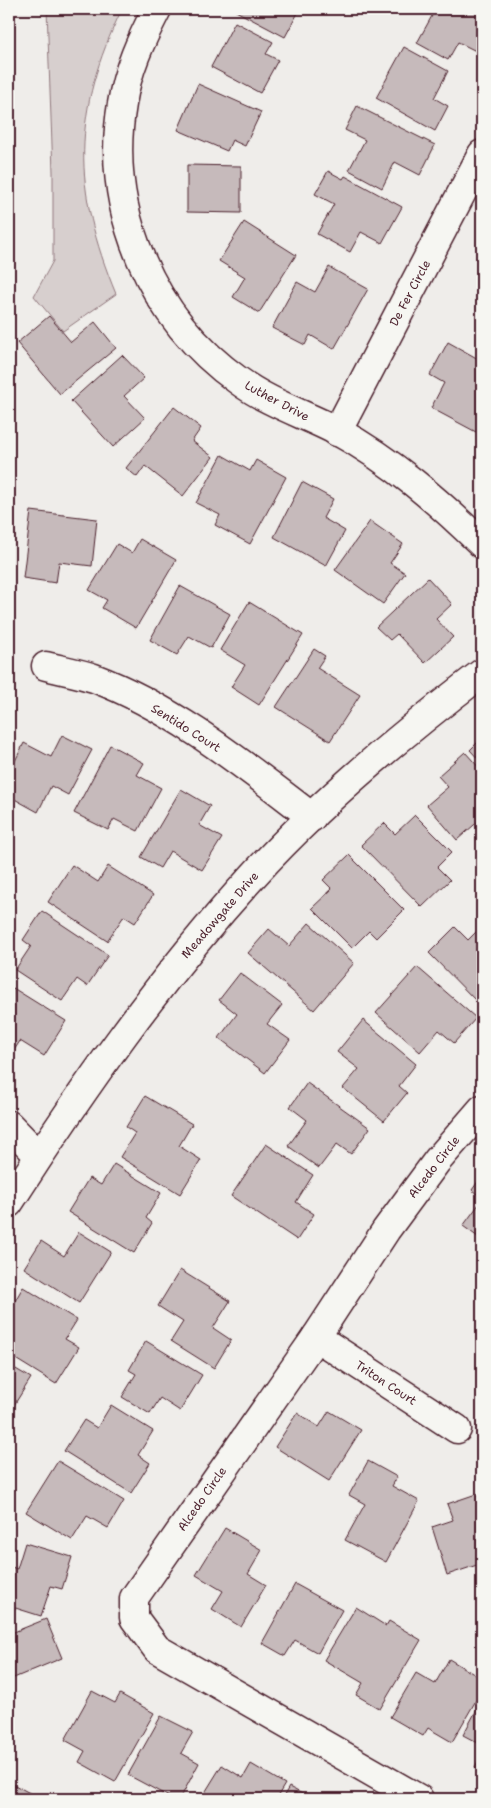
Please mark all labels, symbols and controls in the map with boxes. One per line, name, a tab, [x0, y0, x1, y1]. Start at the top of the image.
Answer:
street label: De Fer Circle	[386, 257, 434, 329]
street label: Luther Drive	[242, 377, 312, 425]
street label: Sentido Court	[148, 700, 224, 756]
street label: Meadowgate Drive	[178, 868, 262, 962]
street label: Alcedo Circle	[405, 1132, 464, 1202]
street label: Triton Court	[352, 1357, 420, 1409]
street label: Alcedo Circle	[174, 1463, 230, 1534]

